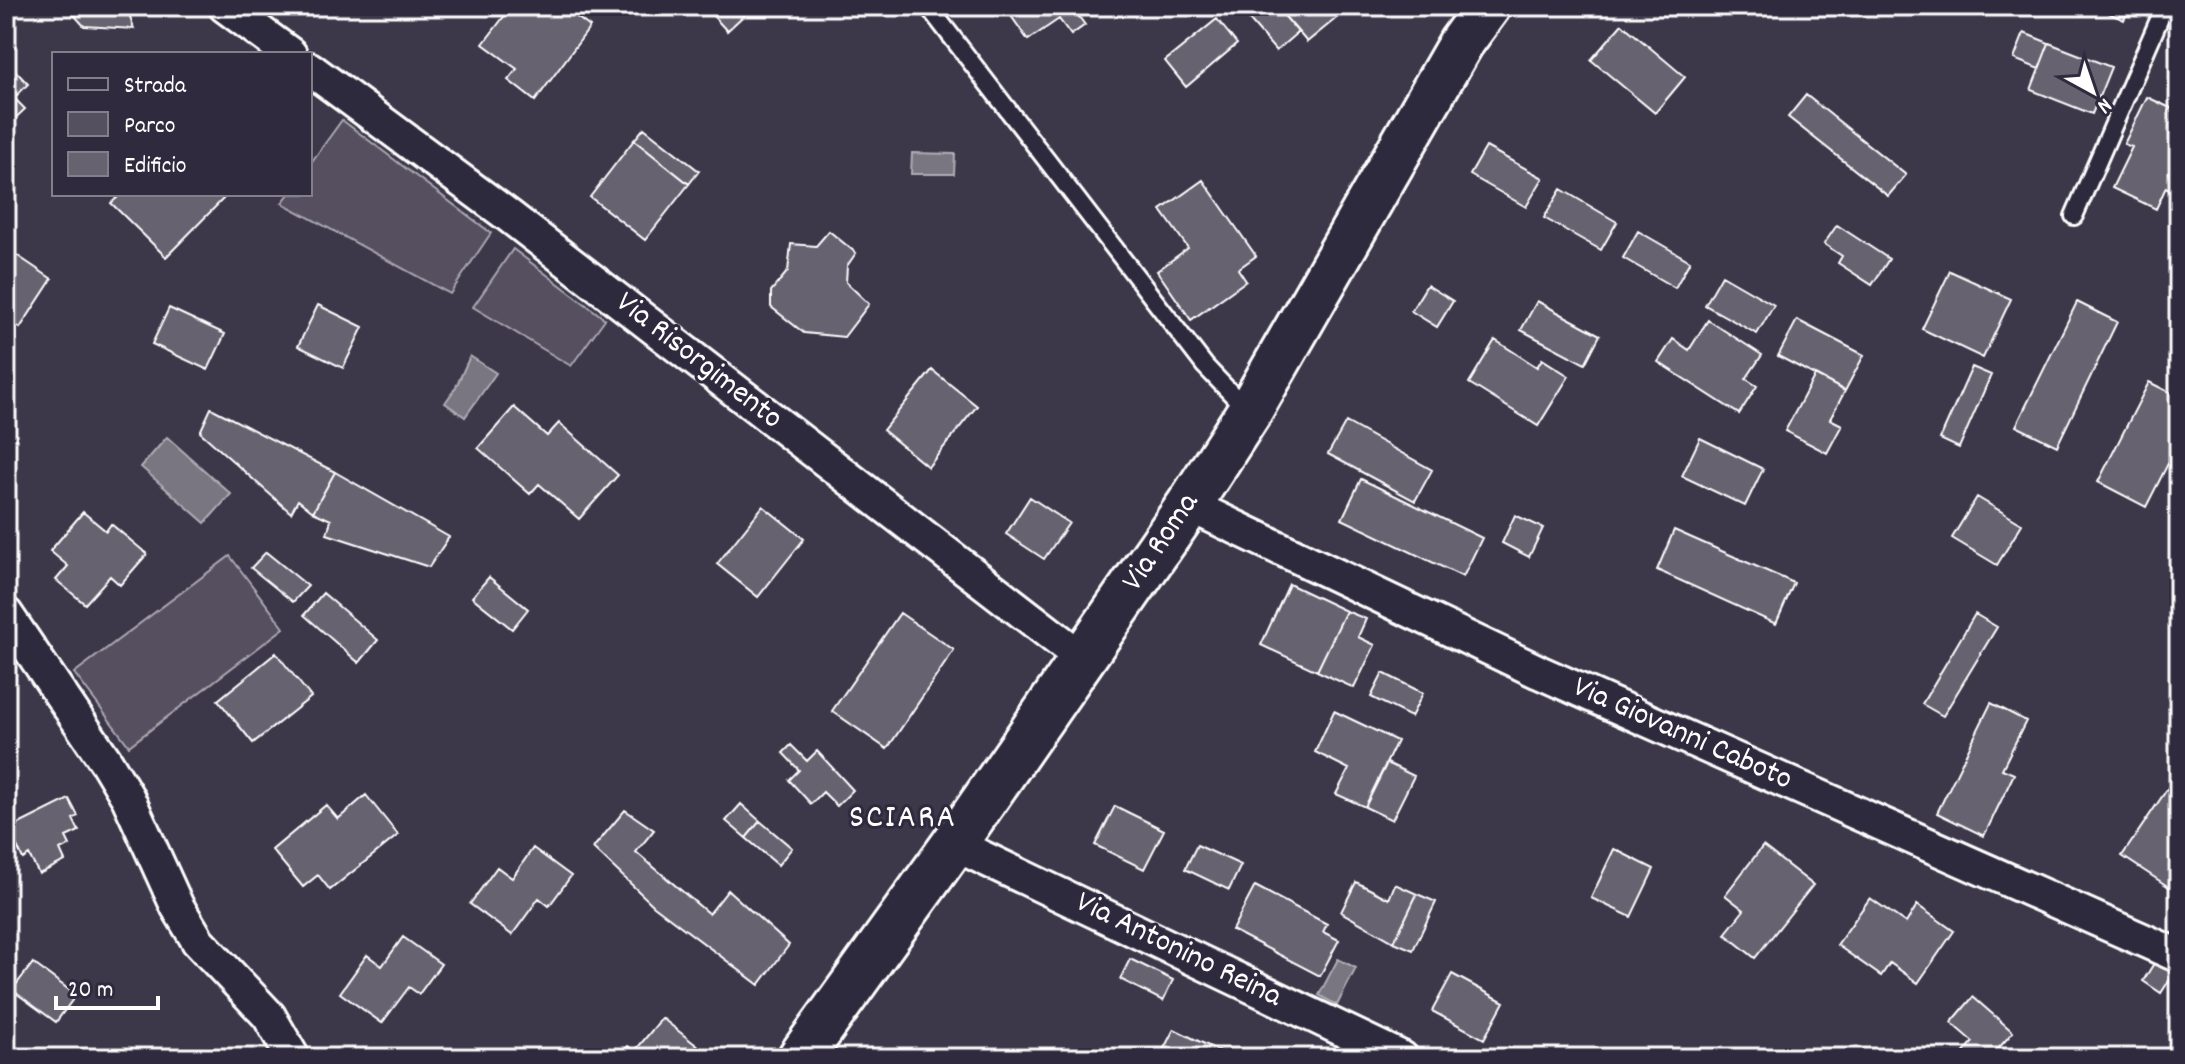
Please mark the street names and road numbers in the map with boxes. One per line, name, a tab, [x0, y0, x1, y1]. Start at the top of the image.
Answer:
street label: Via Risorgimento	[604, 282, 792, 442]
street label: Via Roma	[1112, 484, 1212, 602]
street label: Via Giovanni Caboto	[1565, 666, 1799, 804]
street label: Via Antonino Reina	[1067, 881, 1290, 1021]

